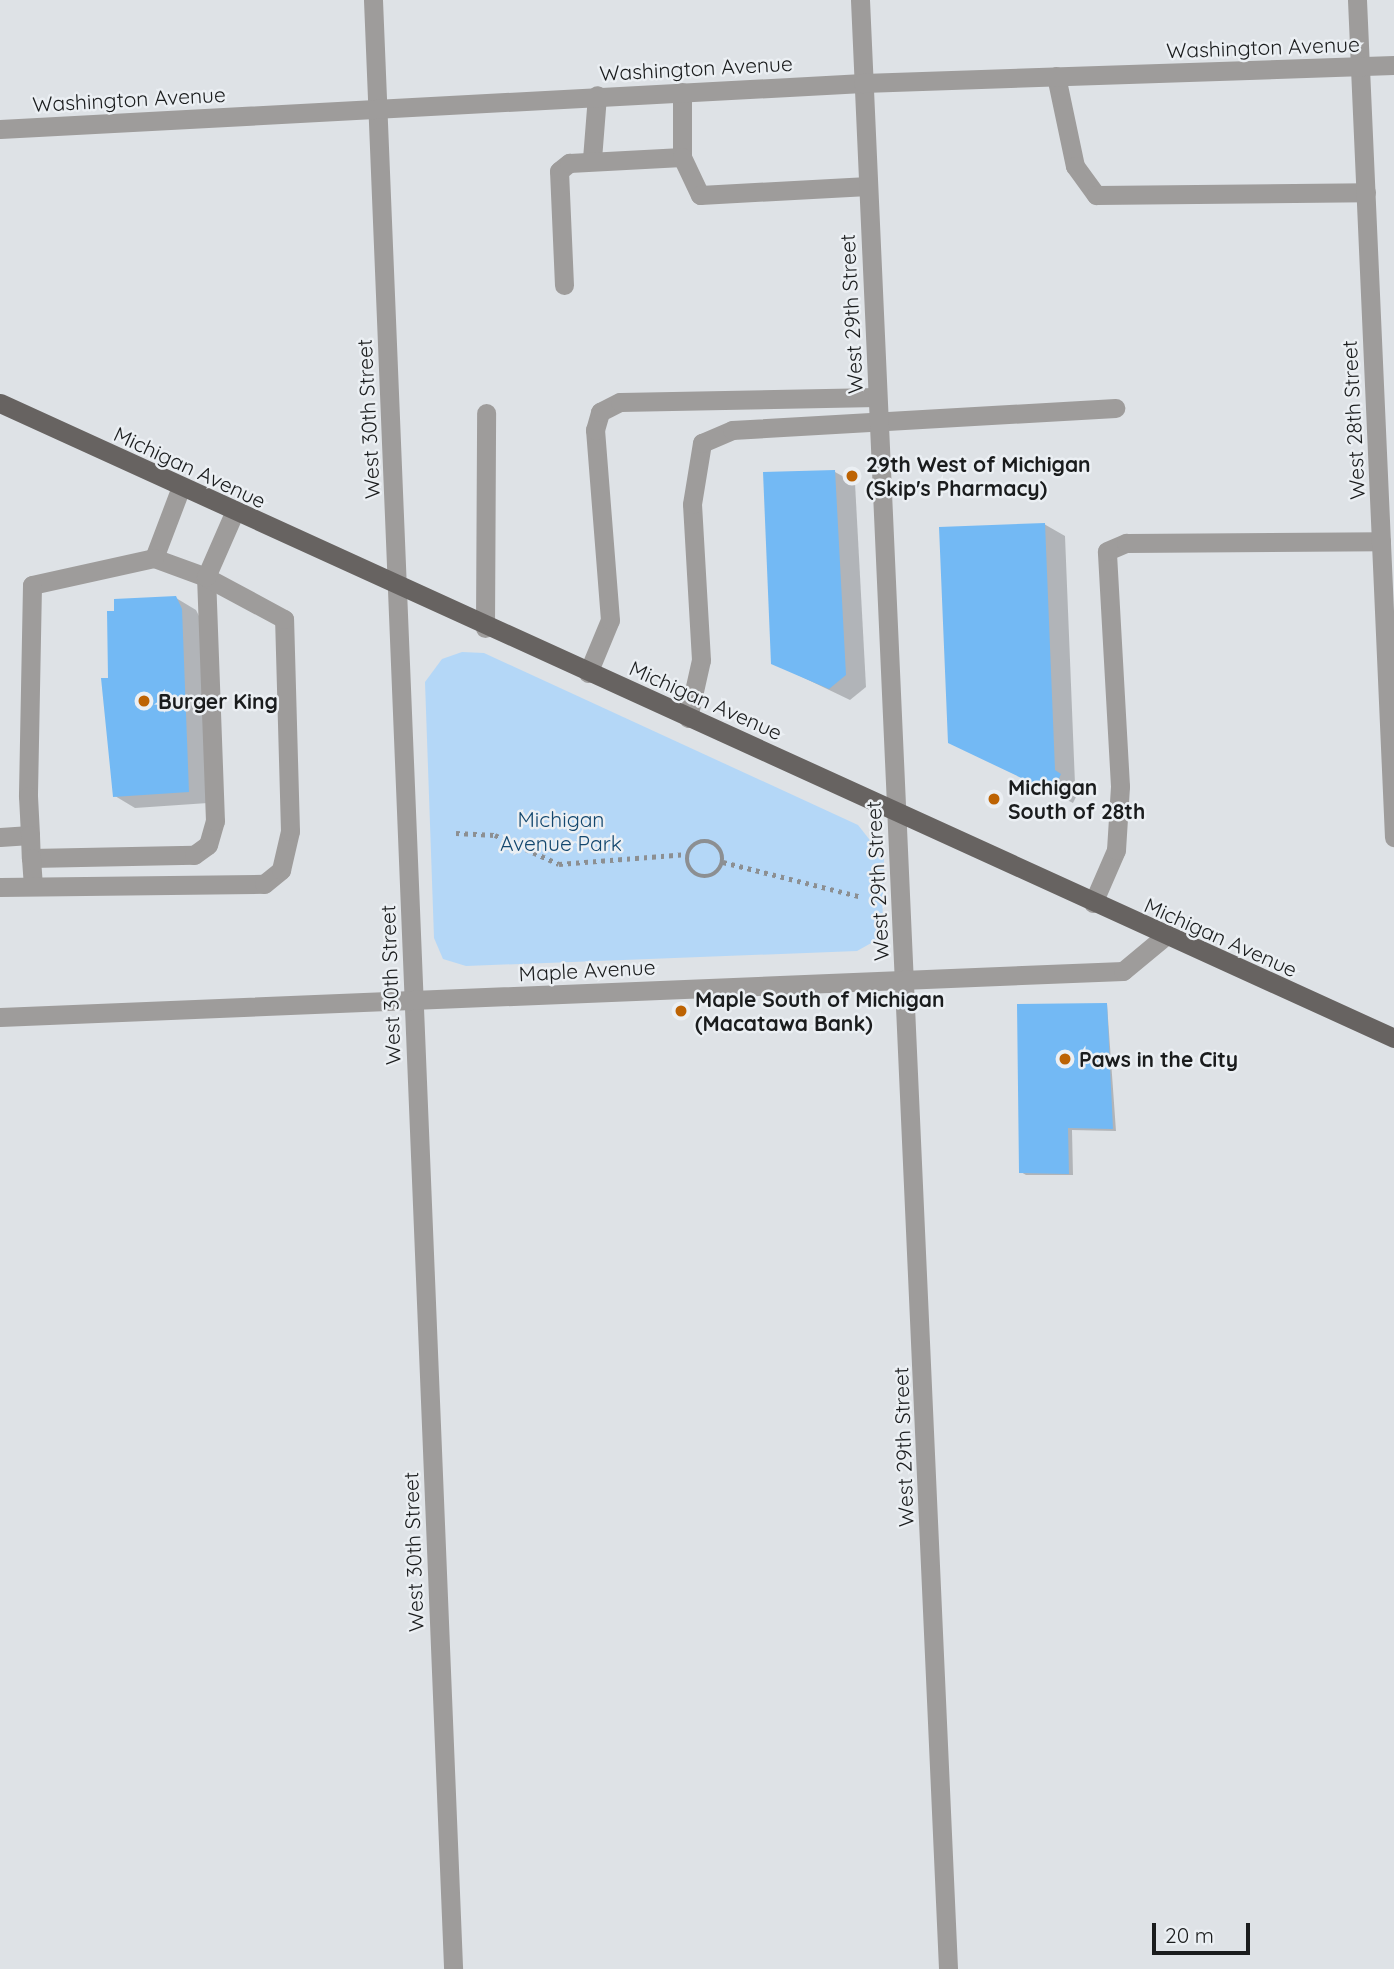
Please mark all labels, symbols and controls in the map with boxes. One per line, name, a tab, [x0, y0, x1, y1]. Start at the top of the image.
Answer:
street label: Washington Avenue	[1166, 31, 1360, 63]
street label: Washington Avenue	[599, 50, 793, 86]
street label: Washington Avenue	[32, 81, 226, 117]
street label: West 29th Street	[834, 233, 868, 395]
street label: West 30th Street	[351, 338, 385, 500]
street label: West 28th Street	[1336, 340, 1370, 500]
street label: Michigan Avenue	[110, 421, 270, 513]
place label: 29th West of Michigan (Skip's Pharmacy)	[866, 451, 1091, 501]
marker: 29th West of Michigan (Skip's Pharmacy)	[844, 468, 860, 484]
street label: Michigan Avenue	[626, 655, 786, 745]
place label: Burger King	[158, 688, 278, 714]
marker: Burger King	[136, 693, 152, 709]
place label: Michigan South of 28th	[1008, 774, 1145, 824]
marker: Michigan South of 28th	[986, 791, 1002, 807]
street label: West 29th Street	[860, 800, 894, 962]
park label: Michigan Avenue Park	[500, 806, 622, 856]
street label: Michigan Avenue	[1141, 892, 1301, 982]
street label: West 30th Street	[375, 905, 405, 1065]
street label: Maple Avenue	[518, 954, 656, 986]
place label: Maple South of Michigan (Macatawa Bank)	[695, 986, 945, 1036]
marker: Maple South of Michigan (Macatawa Bank)	[673, 1003, 689, 1019]
place label: Paws in the City	[1079, 1046, 1238, 1072]
marker: Paws in the City	[1057, 1051, 1073, 1067]
street label: West 29th Street	[888, 1367, 918, 1527]
street label: West 30th Street	[398, 1472, 428, 1632]
scale bar	[1156, 1910, 1254, 1954]
text: 20 m	[1165, 1922, 1214, 1948]

